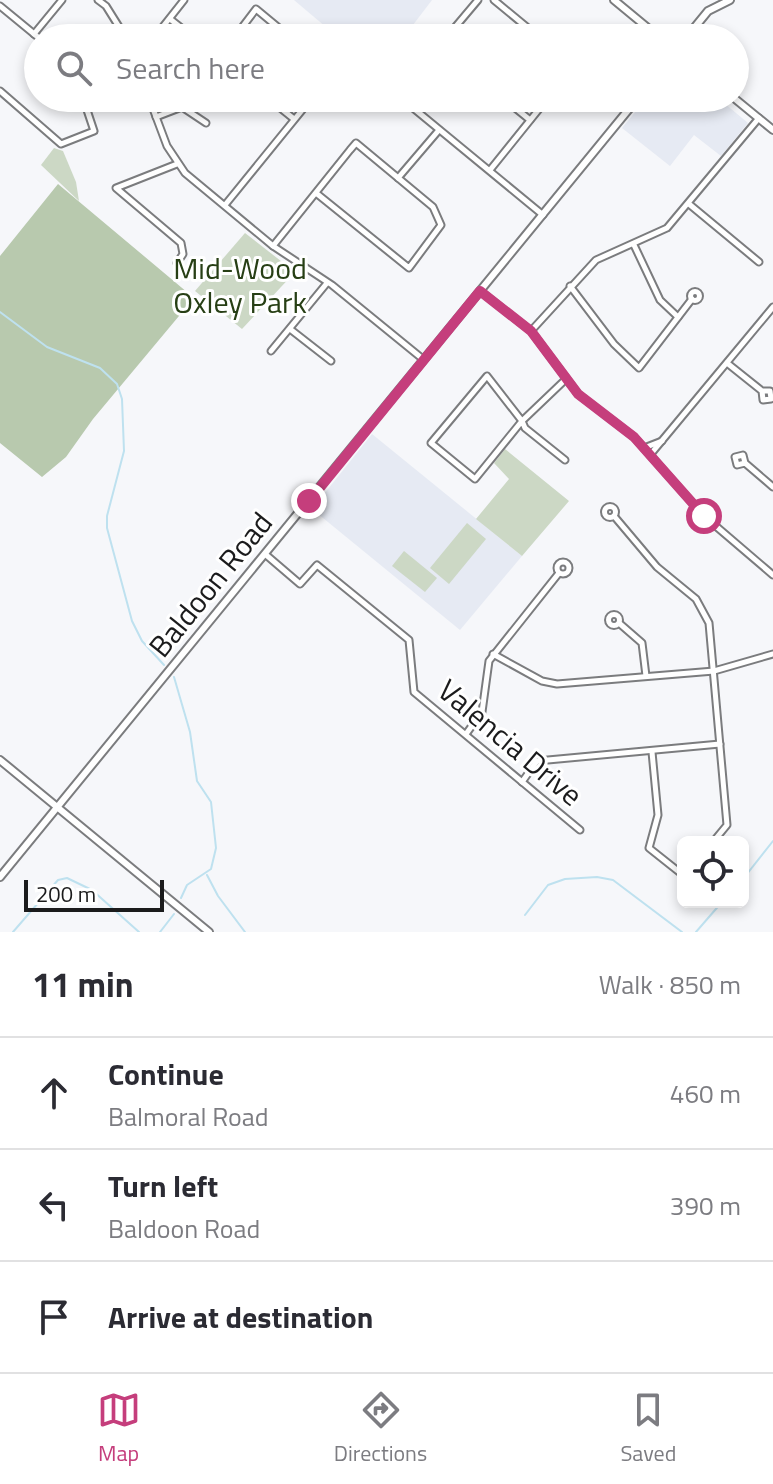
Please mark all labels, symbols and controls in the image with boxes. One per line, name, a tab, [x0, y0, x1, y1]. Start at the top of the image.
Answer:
search box	[24, 24, 749, 112]
text: Search here	[116, 45, 265, 91]
icon: search	[52, 46, 96, 90]
park label: Mid-Wood Oxley Park	[173, 245, 307, 325]
route end	[291, 483, 327, 519]
route start	[686, 498, 722, 534]
street label: Baldoon Road	[137, 502, 283, 667]
street label: Valencia Drive	[428, 668, 593, 817]
map controls	[677, 836, 749, 908]
button: locate	[677, 836, 749, 908]
scale bar	[24, 876, 164, 912]
text: 200 m	[36, 877, 96, 911]
text: 11 min	[32, 958, 134, 1010]
text: Walk · 850 m	[599, 965, 741, 1004]
text: Continue	[108, 1051, 224, 1097]
icon: ahead	[32, 1071, 76, 1115]
text: 460 m	[670, 1074, 741, 1113]
text: Balmoral Road	[108, 1097, 269, 1136]
text: Turn left	[108, 1163, 218, 1209]
icon: left	[32, 1183, 76, 1227]
text: 390 m	[670, 1186, 741, 1225]
text: Baldoon Road	[108, 1209, 260, 1248]
text: Arrive at destination	[108, 1294, 373, 1340]
icon: arrive	[32, 1295, 76, 1339]
tab: Map	[97, 1388, 141, 1470]
tab: Directions	[334, 1388, 427, 1470]
tab: Saved	[620, 1388, 676, 1470]

